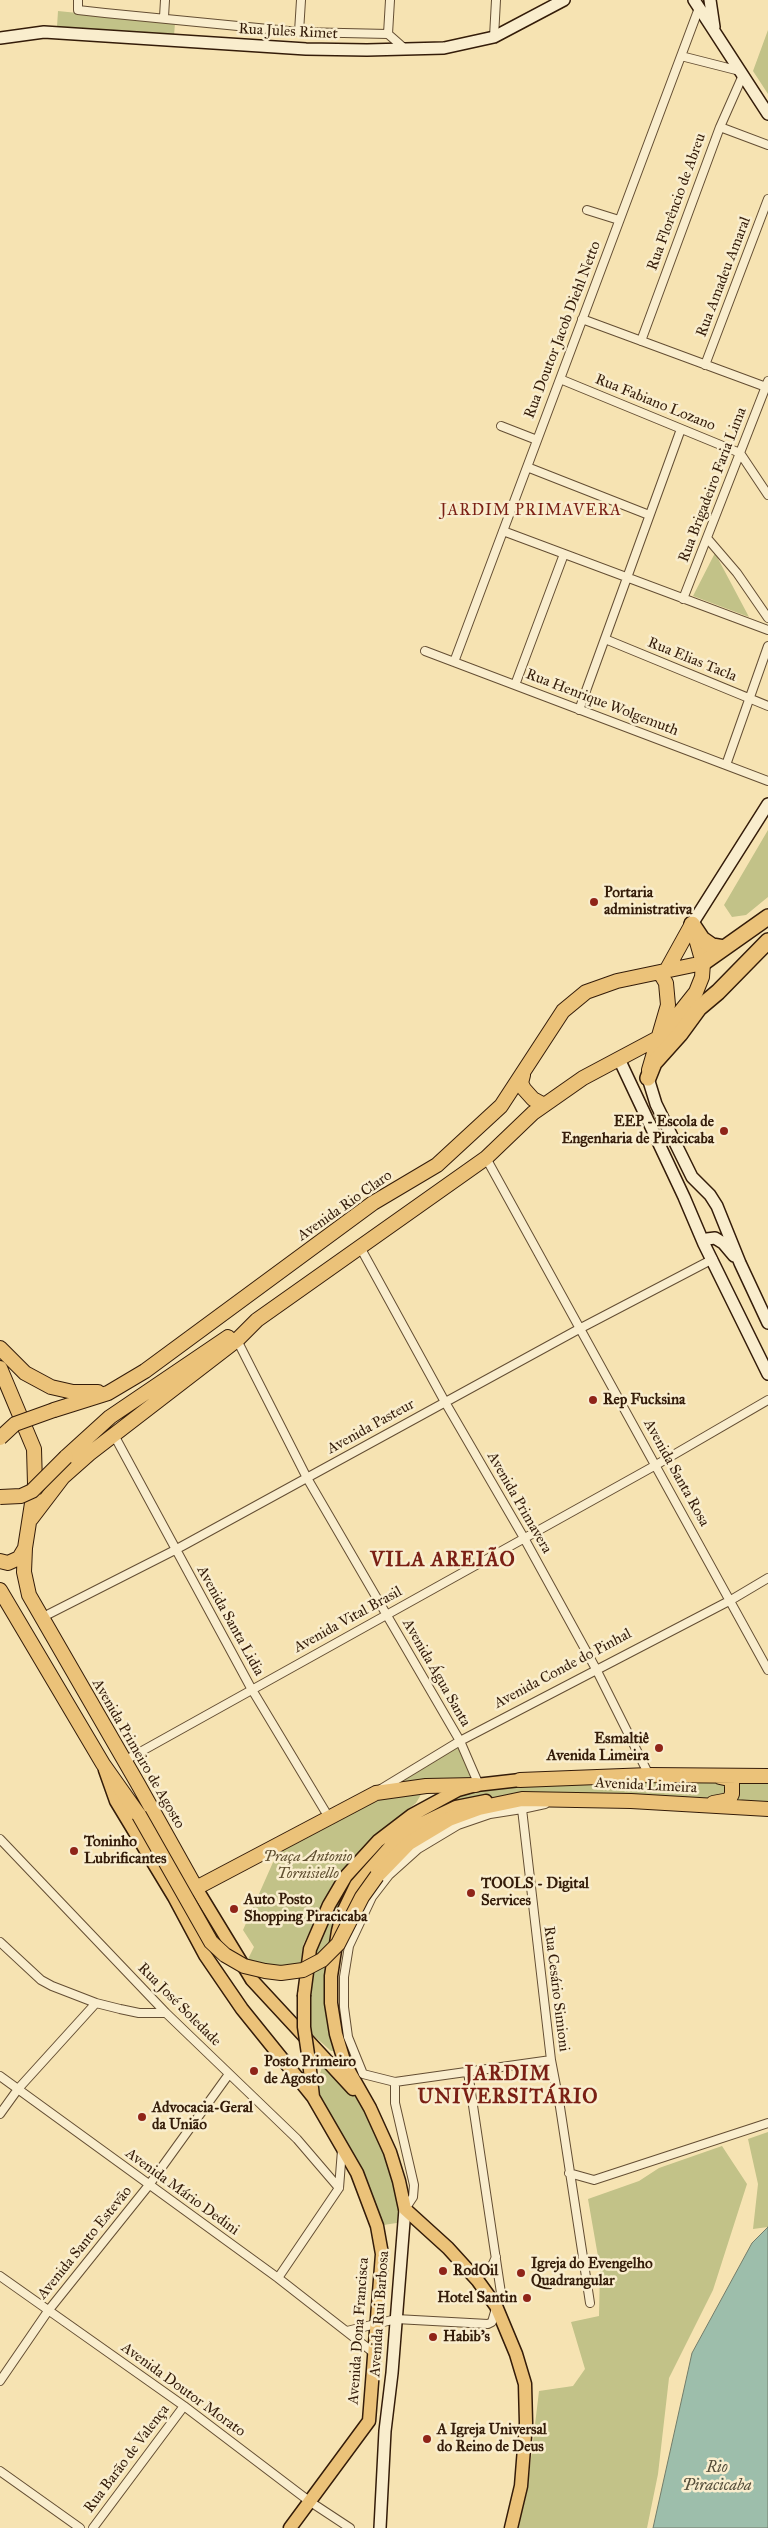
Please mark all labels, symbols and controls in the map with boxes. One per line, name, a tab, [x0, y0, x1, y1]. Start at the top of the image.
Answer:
street label: Rua Jules Rimet	[238, 20, 338, 44]
street label: Rua Florêncio de Abreu	[644, 131, 710, 273]
street label: Rua Amadeu Amaral	[693, 214, 755, 340]
street label: Rua Doutor Jacob Diehl Netto	[521, 239, 605, 421]
street label: Rua Fabiano Lozano	[592, 371, 718, 435]
street label: Rua Brigadeiro Faria Lima	[675, 405, 751, 565]
district label: JARDIM PRIMAVERA	[438, 501, 624, 521]
street label: Rua Elias Tacla	[645, 634, 739, 686]
street label: Rua Henrique Wolgemuth	[523, 666, 681, 740]
place label: Portaria administrativa	[604, 884, 692, 919]
marker: Portaria administrativa	[588, 896, 600, 908]
place label: EEP - Escola de Engenharia de Piracicaba	[561, 1113, 714, 1148]
marker: EEP - Escola de Engenharia de Piracicaba	[718, 1125, 730, 1137]
street label: Avenida Rio Claro	[294, 1167, 396, 1245]
place label: Rep Fucksina	[603, 1391, 685, 1409]
marker: Rep Fucksina	[587, 1394, 599, 1406]
street label: Avenida Pasteur	[324, 1396, 418, 1458]
street label: Avenida Santa Rosa	[639, 1416, 713, 1530]
street label: Avenida Primavera	[483, 1449, 555, 1557]
district label: VILA AREIÃO	[369, 1549, 517, 1573]
street label: Avenida Santa Lidia	[192, 1563, 268, 1679]
street label: Avenida Vital Brasil	[291, 1583, 405, 1657]
street label: Avenida Água Santa	[398, 1616, 474, 1730]
street label: Avenida Conde do Pinhal	[491, 1625, 635, 1713]
street label: Avenida Primeiro de Agosto	[88, 1676, 188, 1832]
place label: Esmaltiê Avenida Limeira	[547, 1730, 649, 1765]
marker: Esmaltiê Avenida Limeira	[653, 1742, 665, 1754]
street label: Avenida Limeira	[595, 1774, 697, 1798]
place label: Toninho Lubrificantes	[84, 1833, 166, 1868]
marker: Toninho Lubrificantes	[68, 1845, 80, 1857]
park label: Praça Antonio Tornisiello	[263, 1848, 353, 1883]
place label: TOOLS - Digital Services	[481, 1875, 589, 1910]
marker: TOOLS - Digital Services	[465, 1887, 477, 1899]
place label: Auto Posto Shopping Piracicaba	[244, 1891, 367, 1926]
marker: Auto Posto Shopping Piracicaba	[228, 1903, 240, 1915]
street label: Rua Cesário Simioni	[539, 1925, 573, 2053]
street label: Rua José Soledade	[134, 1960, 224, 2050]
place label: Posto Primeiro de Agosto	[264, 2053, 356, 2088]
district label: JARDIM UNIVERSITÁRIO	[416, 2063, 600, 2110]
marker: Posto Primeiro de Agosto	[248, 2065, 260, 2077]
place label: Advocacia-Geral da União	[152, 2099, 253, 2134]
marker: Advocacia-Geral da União	[136, 2111, 148, 2123]
street label: Avenida Mário Dedini	[122, 2145, 242, 2239]
street label: Avenida Santo Estevão	[34, 2183, 136, 2303]
street label: Avenida Rui Barbosa	[367, 2250, 393, 2378]
place label: Igreja do Evengelho Quadrangular	[531, 2255, 653, 2290]
street label: Avenida Dona Francisca	[345, 2257, 373, 2405]
place label: RodOil	[453, 2262, 498, 2280]
marker: RodOil	[437, 2265, 449, 2277]
marker: Igreja do Evengelho Quadrangular	[515, 2267, 527, 2279]
place label: Hotel Santin	[437, 2289, 517, 2307]
marker: Hotel Santin	[521, 2292, 533, 2304]
place label: Habib's	[443, 2328, 490, 2346]
marker: Habib's	[427, 2331, 439, 2343]
street label: Avenida Doutor Morato	[117, 2339, 249, 2441]
street label: Rua Barão de Valença	[80, 2401, 174, 2517]
place label: A Igreja Universal do Reino de Deus	[437, 2421, 547, 2456]
marker: A Igreja Universal do Reino de Deus	[421, 2433, 433, 2445]
water label: Rio Piracicaba	[682, 2458, 752, 2496]

